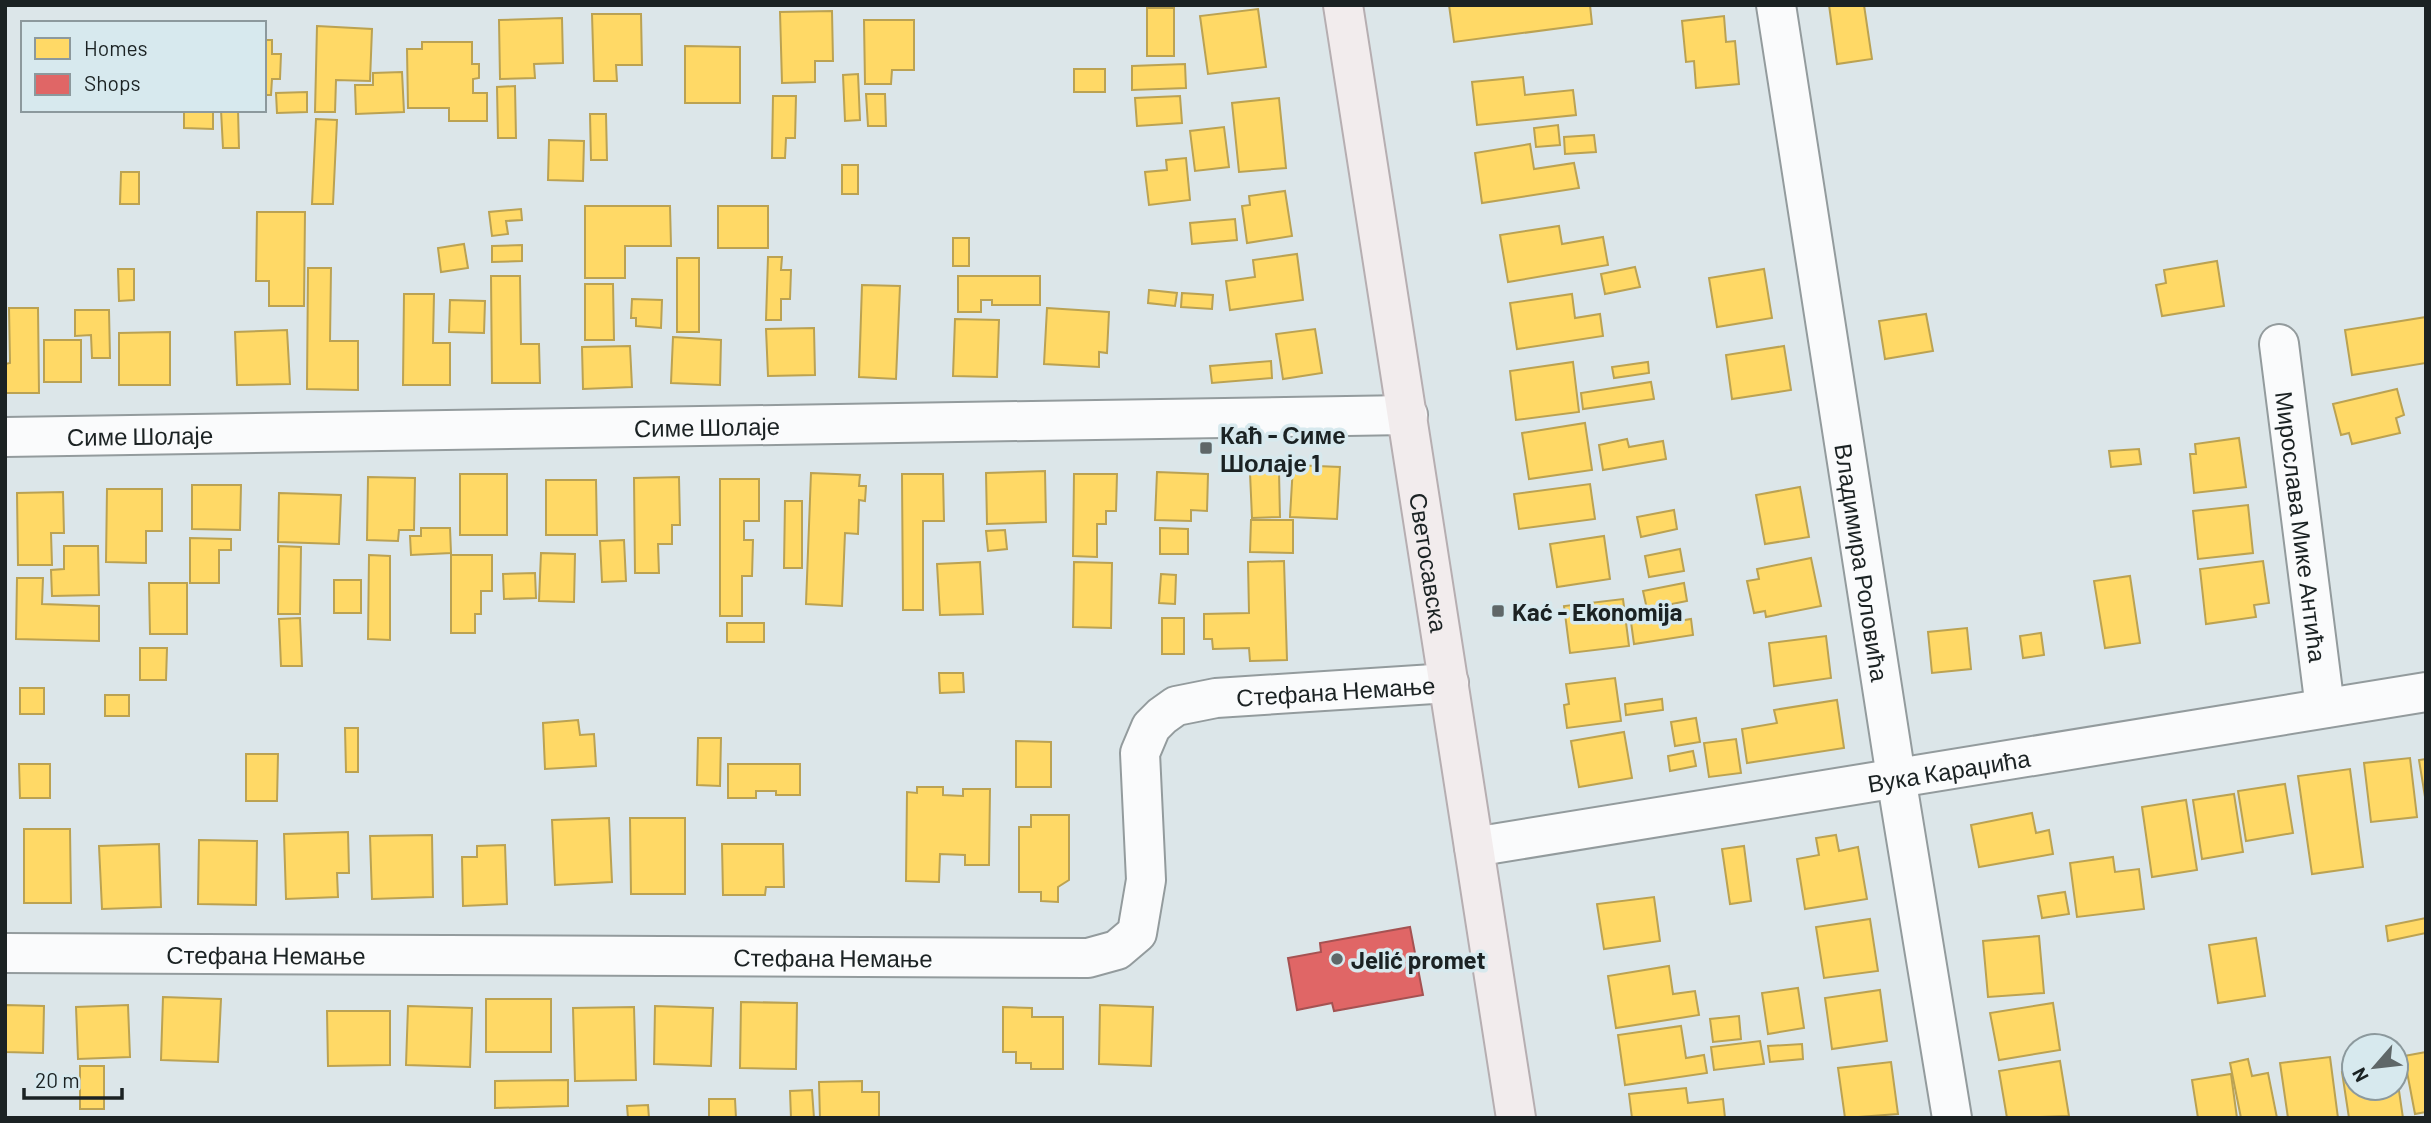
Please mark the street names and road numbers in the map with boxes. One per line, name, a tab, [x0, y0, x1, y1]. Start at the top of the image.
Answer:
street label: Мирослава Мике Антића	[2271, 389, 2334, 664]
street label: Симе Шолаје	[634, 410, 780, 442]
street label: Симе Шолаје	[67, 419, 213, 451]
street label: Владимира Роловића	[1830, 441, 1896, 684]
street label: Светосавска	[1404, 491, 1455, 635]
street label: Стефана Немање	[1235, 669, 1436, 711]
street label: Вука Караџића	[1865, 742, 2033, 797]
street label: Стефана Немање	[166, 939, 366, 969]
street label: Стефана Немање	[733, 942, 933, 972]

